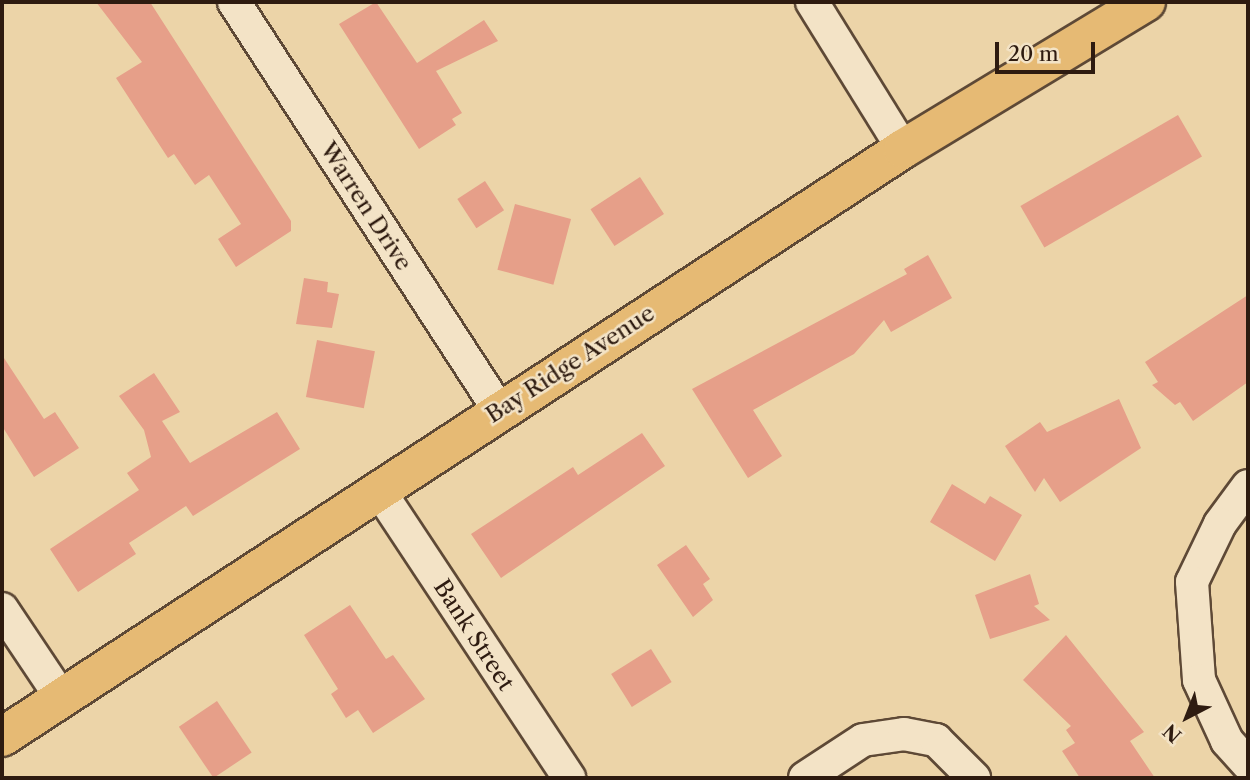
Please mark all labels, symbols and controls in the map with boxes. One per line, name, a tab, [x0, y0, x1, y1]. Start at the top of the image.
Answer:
scale bar	[998, 28, 1098, 72]
text: 20 m	[1008, 41, 1059, 66]
street label: Warren Drive	[314, 137, 418, 275]
street label: Bay Ridge Avenue	[480, 299, 660, 429]
street label: Bank Street	[428, 574, 520, 696]
north arrow	[1152, 682, 1222, 752]
text: N	[1159, 719, 1186, 747]

